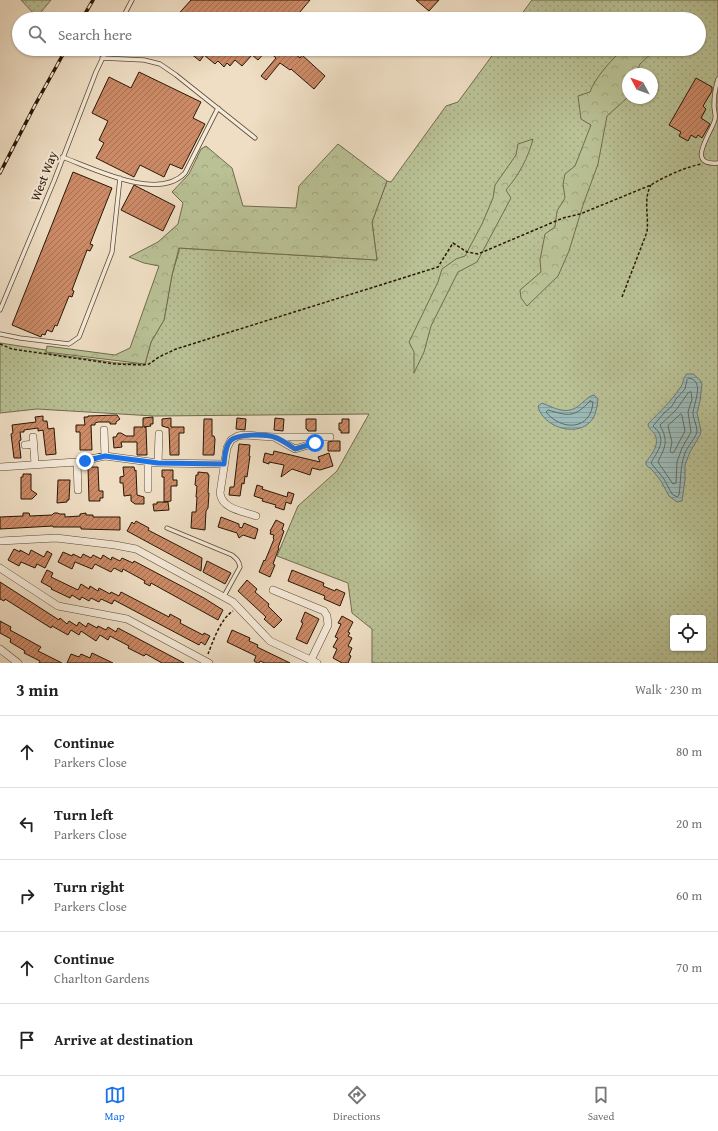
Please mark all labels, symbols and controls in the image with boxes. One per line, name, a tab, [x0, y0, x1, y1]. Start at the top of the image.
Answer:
search box	[12, 12, 706, 56]
icon: search	[26, 23, 48, 45]
text: Search here	[58, 24, 132, 45]
north arrow	[622, 68, 658, 104]
street label: West Way	[26, 148, 62, 204]
route start	[306, 434, 324, 452]
route end	[76, 452, 94, 470]
map controls	[670, 615, 706, 651]
button: locate	[670, 615, 706, 651]
text: 3 min	[16, 677, 58, 702]
text: Walk · 230 m	[635, 680, 702, 699]
text: Continue	[54, 732, 115, 753]
icon: ahead	[16, 741, 38, 763]
text: 80 m	[676, 742, 702, 761]
text: Parkers Close	[54, 753, 127, 772]
text: Turn left	[54, 804, 113, 825]
icon: left	[16, 813, 38, 835]
text: 20 m	[676, 814, 702, 833]
text: Parkers Close	[54, 825, 127, 844]
text: Turn right	[54, 876, 125, 897]
icon: right	[16, 885, 38, 907]
text: 60 m	[676, 886, 702, 905]
text: Parkers Close	[54, 897, 127, 916]
text: Continue	[54, 948, 115, 969]
icon: ahead	[16, 957, 38, 979]
text: 70 m	[676, 958, 702, 977]
text: Charlton Gardens	[54, 969, 149, 988]
icon: arrive	[16, 1029, 38, 1051]
text: Arrive at destination	[54, 1029, 193, 1050]
tab: Map	[104, 1084, 126, 1124]
tab: Directions	[333, 1084, 380, 1124]
tab: Saved	[588, 1084, 614, 1124]

